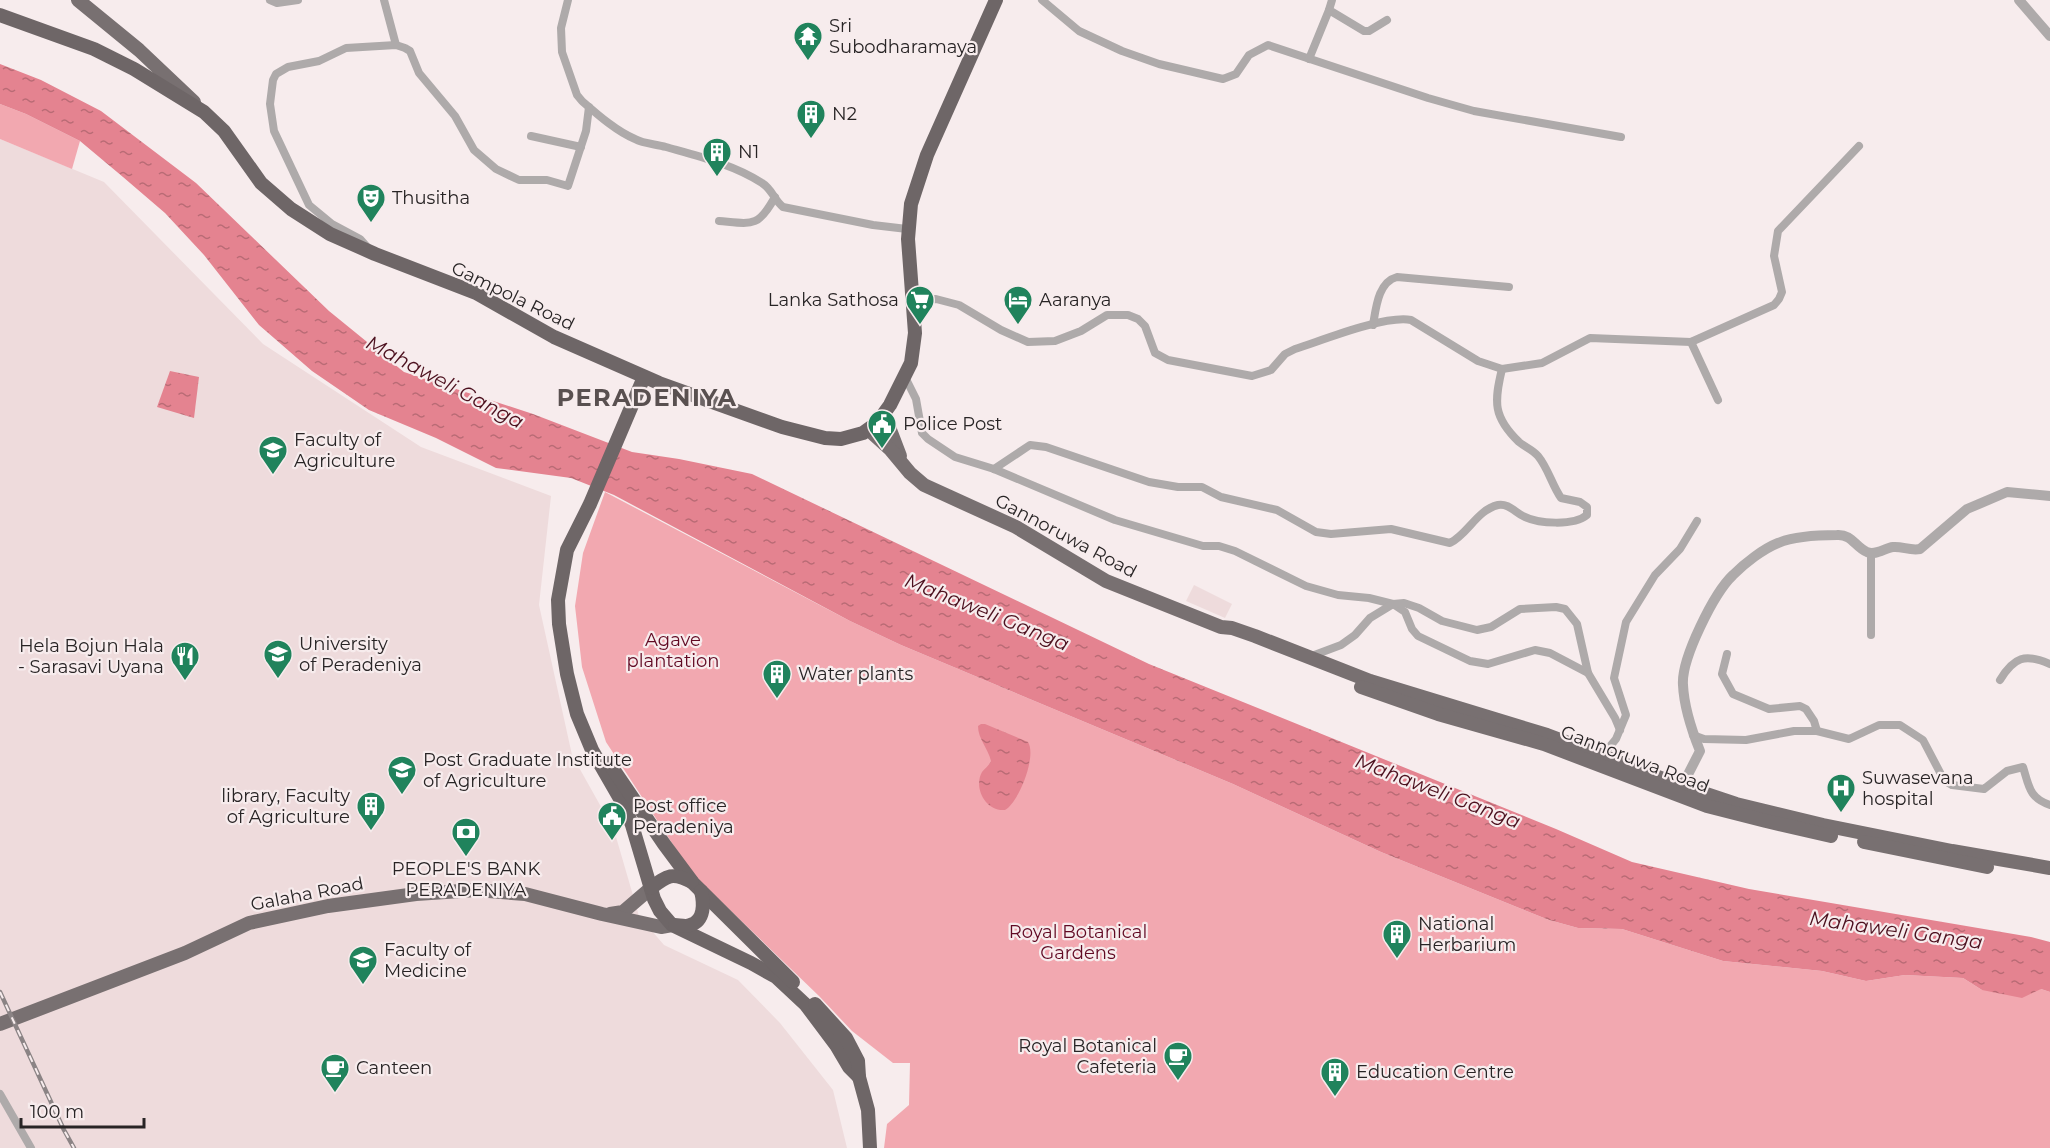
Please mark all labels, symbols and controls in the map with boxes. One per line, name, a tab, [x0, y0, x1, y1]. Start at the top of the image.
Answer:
place label: Sri Subodharamaya	[829, 15, 977, 58]
temple icon: Sri Subodharamaya	[792, 20, 824, 62]
building icon: N2	[795, 98, 827, 140]
place label: N2	[832, 103, 857, 125]
building icon: N1	[701, 136, 733, 178]
place label: N1	[738, 141, 759, 163]
theatre icon: Thusitha	[355, 182, 387, 224]
place label: Thusitha	[392, 187, 470, 209]
street label: Gampola Road	[448, 257, 578, 335]
supermarket icon: Lanka Sathosa	[904, 284, 936, 326]
hotel icon: Aaranya	[1002, 284, 1034, 326]
place label: Lanka Sathosa	[768, 289, 899, 311]
place label: Aaranya	[1039, 289, 1111, 311]
water label: Mahaweli Ganga	[362, 330, 528, 434]
district label: PERADENIYA	[557, 383, 737, 412]
public building icon: Police Post	[866, 408, 898, 450]
place label: Police Post	[903, 413, 1002, 435]
place label: Faculty of Agriculture	[294, 429, 395, 472]
school or university icon: Faculty of Agriculture	[257, 434, 289, 476]
street label: Gannoruwa Road	[991, 489, 1141, 583]
water label: Mahaweli Ganga	[901, 568, 1073, 656]
park label: Agave plantation	[626, 629, 720, 672]
place label: University of Peradeniya	[299, 633, 422, 676]
place label: Hela Bojun Hala - Sarasavi Uyana	[18, 635, 164, 678]
school or university icon: University of Peradeniya	[262, 638, 294, 680]
restaurant icon: Hela Bojun Hala - Sarasavi Uyana	[169, 640, 201, 682]
building icon: Water plants	[761, 658, 793, 700]
place label: Water plants	[798, 663, 914, 685]
street label: Gannoruwa Road	[1558, 721, 1712, 797]
water label: Mahaweli Ganga	[1352, 748, 1524, 834]
place label: Post Graduate Institute of Agriculture	[423, 749, 632, 792]
school or university icon: Post Graduate Institute of Agriculture	[386, 754, 418, 796]
place label: Suwasevana hospital	[1862, 767, 1974, 810]
hospital icon: Suwasevana hospital	[1825, 772, 1857, 814]
place label: library, Faculty of Agriculture	[221, 785, 350, 828]
building icon: library, Faculty of Agriculture	[355, 790, 387, 832]
place label: Post office Peradeniya	[633, 795, 734, 838]
public building icon: Post office Peradeniya	[596, 800, 628, 842]
bank icon: PEOPLE'S BANK PERADENIYA	[450, 816, 482, 858]
place label: PEOPLE'S BANK PERADENIYA	[392, 858, 540, 901]
street label: Galaha Road	[249, 872, 365, 916]
water label: Mahaweli Ganga	[1808, 906, 1984, 954]
place label: National Herbarium	[1418, 913, 1516, 956]
building icon: National Herbarium	[1381, 918, 1413, 960]
park label: Royal Botanical Gardens	[1009, 921, 1147, 964]
place label: Faculty of Medicine	[384, 939, 472, 982]
school or university icon: Faculty of Medicine	[347, 944, 379, 986]
place label: Royal Botanical Cafeteria	[1018, 1035, 1157, 1078]
cafe icon: Royal Botanical Cafeteria	[1162, 1040, 1194, 1082]
cafe icon: Canteen	[319, 1052, 351, 1094]
building icon: Education Centre	[1319, 1056, 1351, 1098]
place label: Canteen	[356, 1057, 432, 1079]
place label: Education Centre	[1356, 1061, 1514, 1083]
scale bar	[21, 1091, 144, 1129]
text: 100 m	[30, 1101, 84, 1123]

